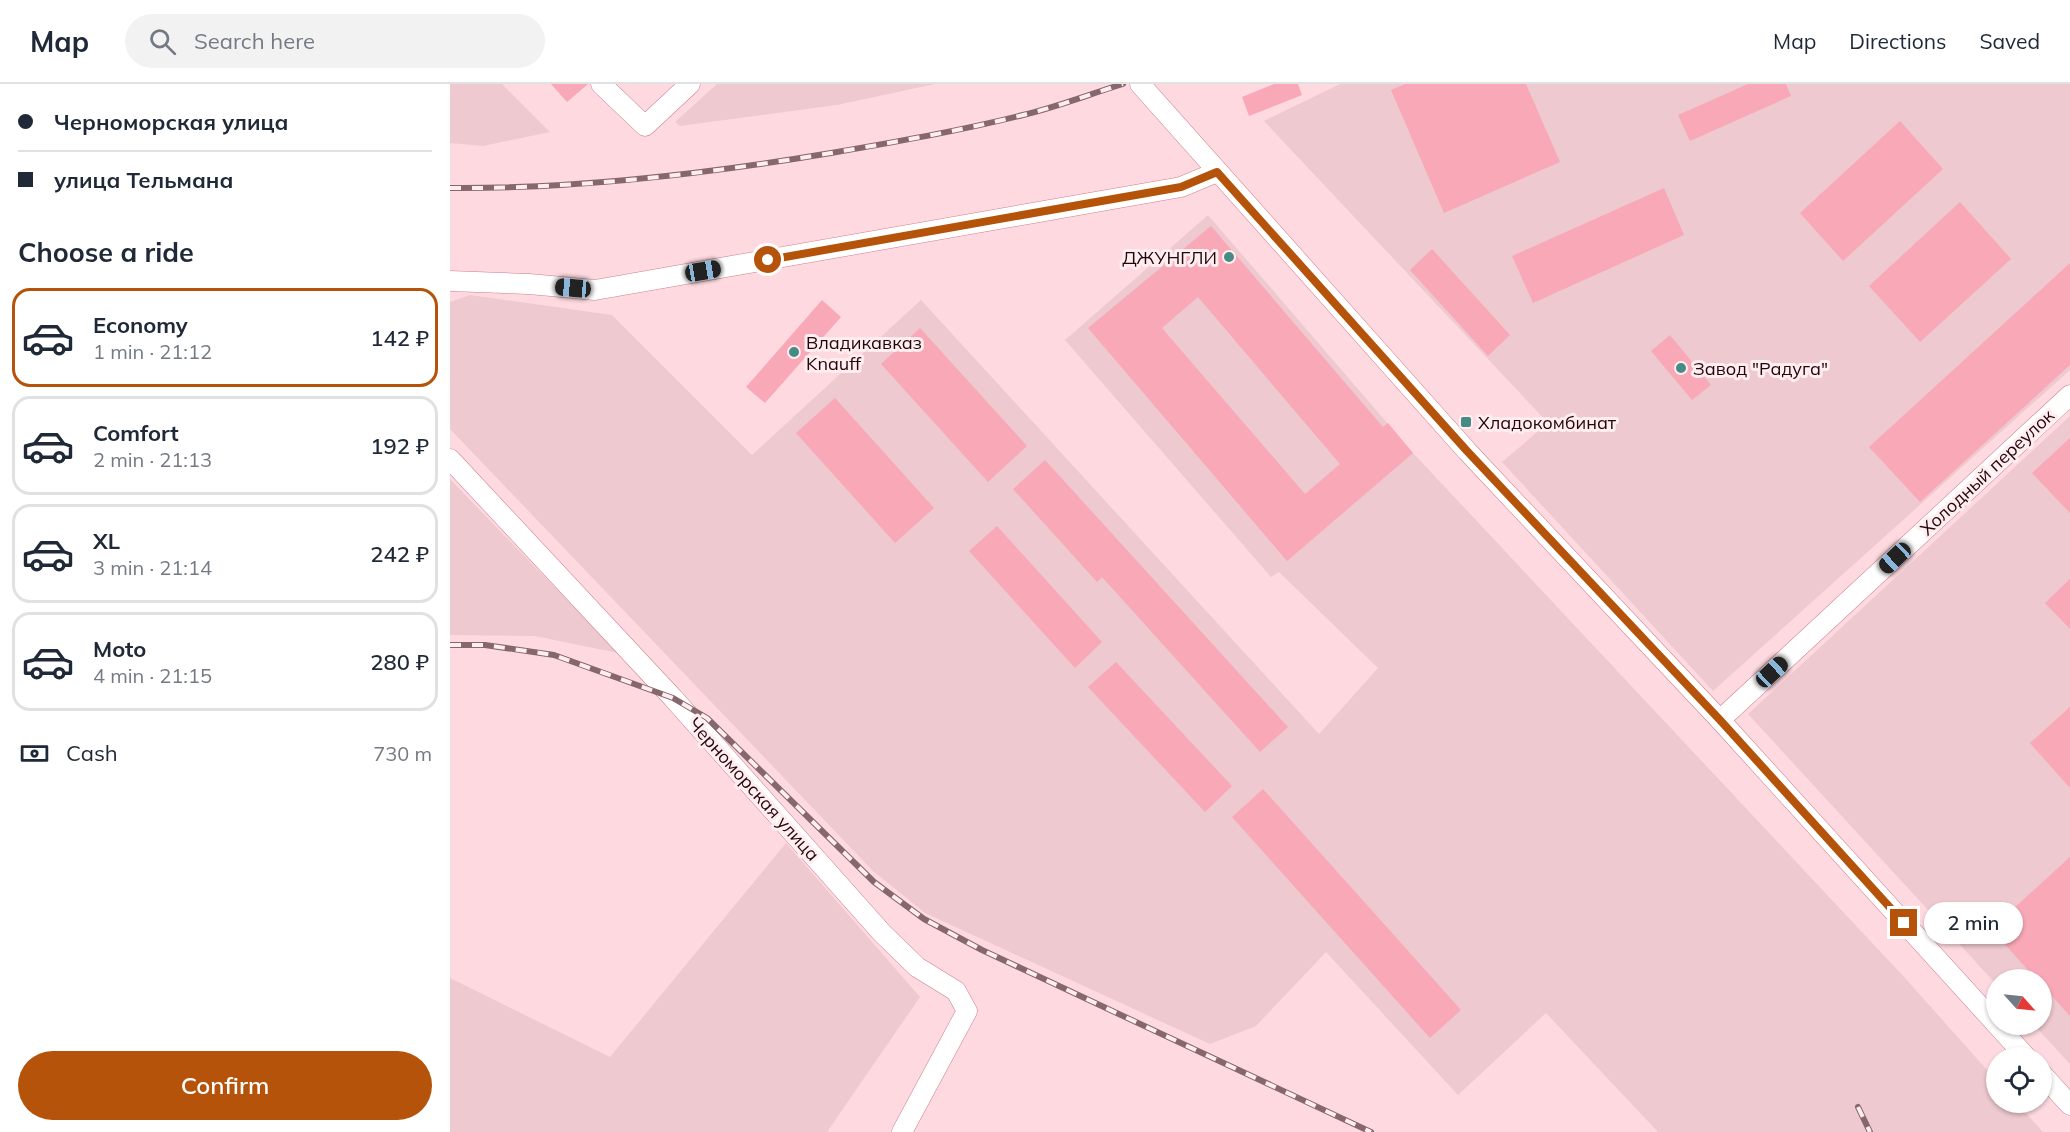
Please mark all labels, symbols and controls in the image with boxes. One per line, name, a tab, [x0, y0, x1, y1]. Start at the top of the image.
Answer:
search box	[125, 14, 545, 68]
text: Map	[30, 24, 89, 59]
icon: search	[146, 25, 179, 58]
text: Search here	[194, 27, 315, 55]
text: Map	[1773, 28, 1816, 54]
text: Directions	[1849, 28, 1946, 54]
text: Saved	[1979, 28, 2040, 54]
text: Черноморская улица	[54, 108, 288, 136]
text: улица Тельмана	[54, 166, 233, 194]
text: Choose a ride	[18, 235, 194, 269]
route start	[754, 246, 781, 273]
place label: ДЖУНГЛИ	[1122, 246, 1217, 269]
marker: ДЖУНГЛИ	[1222, 250, 1236, 264]
car	[684, 259, 722, 283]
car	[554, 277, 592, 299]
icon: car	[21, 311, 75, 365]
text: Economy	[93, 311, 188, 339]
text: 142 ₽	[370, 324, 429, 352]
place label: Владикавказ Knauff	[806, 331, 922, 375]
text: 1 min · 21:12	[93, 339, 212, 364]
marker: Владикавказ Knauff	[787, 345, 801, 359]
place label: Завод "Радуга"	[1693, 357, 1828, 380]
marker: Завод "Радуга"	[1674, 361, 1688, 375]
street label: Холодный переулок	[1915, 404, 2059, 540]
place label: Хладокомбинат	[1478, 411, 1617, 434]
marker: Хладокомбинат	[1459, 415, 1473, 429]
icon: car	[21, 419, 75, 473]
text: Comfort	[93, 419, 179, 447]
text: 192 ₽	[370, 432, 429, 460]
text: 2 min · 21:13	[93, 447, 212, 472]
icon: car	[21, 527, 75, 581]
text: XL	[93, 527, 120, 555]
car	[1876, 539, 1914, 577]
text: 242 ₽	[370, 540, 429, 568]
text: 3 min · 21:14	[93, 555, 212, 580]
icon: car	[21, 635, 75, 689]
text: Moto	[93, 635, 146, 663]
text: 280 ₽	[370, 648, 429, 676]
car	[1753, 653, 1791, 691]
text: 4 min · 21:15	[93, 663, 212, 688]
street label: Черноморская улица	[684, 713, 824, 865]
icon: cash	[18, 737, 51, 770]
text: Cash	[66, 739, 118, 767]
text: 730 m	[373, 741, 432, 766]
callout: 2 min	[1925, 902, 2024, 944]
route end	[1890, 909, 1917, 936]
text: 2 min	[1948, 910, 1999, 935]
north arrow	[1986, 969, 2052, 1035]
map controls	[1986, 969, 2052, 1113]
button: locate	[1986, 1047, 2052, 1113]
button: Confirm	[18, 1051, 432, 1120]

